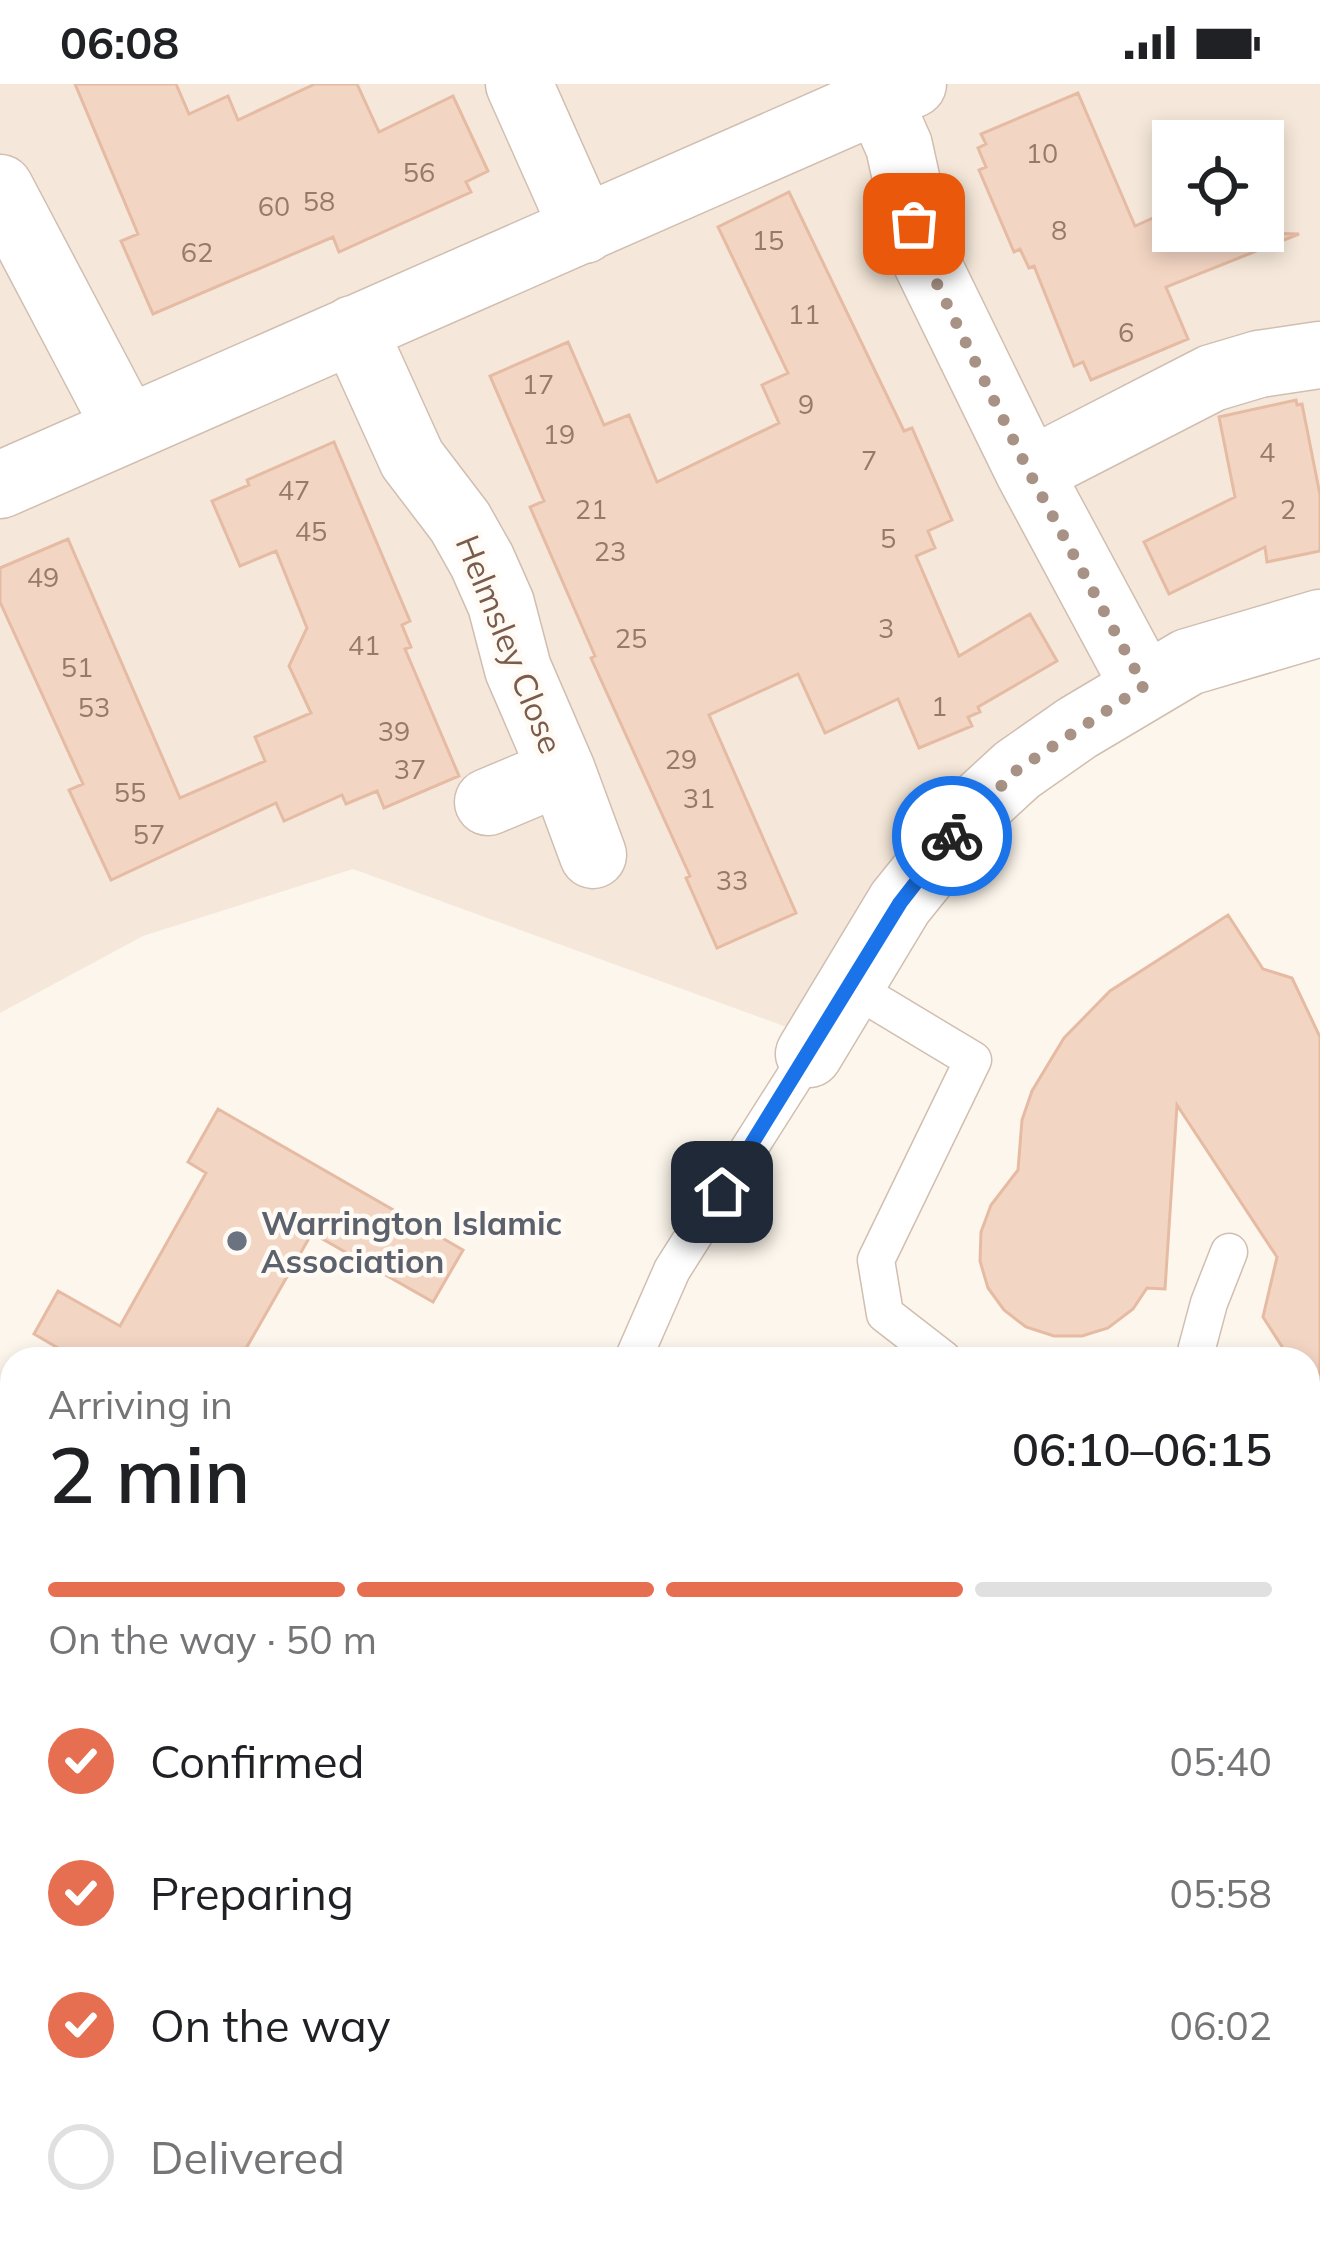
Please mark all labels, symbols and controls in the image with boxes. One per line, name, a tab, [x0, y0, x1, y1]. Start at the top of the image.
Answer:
text: 06:08	[60, 14, 179, 70]
map controls	[1152, 120, 1284, 252]
button: locate	[1152, 120, 1284, 252]
house number: 10	[1026, 136, 1058, 170]
house number: 56	[403, 155, 435, 189]
pin	[863, 173, 965, 275]
house number: 58	[303, 184, 335, 218]
house number: 60	[258, 189, 290, 223]
icon: bag	[881, 191, 947, 257]
house number: 8	[1051, 213, 1067, 247]
house number: 15	[752, 223, 784, 257]
house number: 62	[181, 235, 213, 269]
house number: 11	[788, 297, 820, 331]
house number: 6	[1118, 315, 1134, 349]
house number: 17	[522, 367, 554, 401]
house number: 9	[798, 387, 814, 421]
house number: 19	[543, 417, 575, 451]
house number: 4	[1259, 435, 1275, 469]
house number: 7	[861, 443, 877, 477]
house number: 47	[278, 473, 310, 507]
house number: 21	[575, 492, 607, 526]
house number: 2	[1280, 492, 1296, 526]
house number: 45	[295, 514, 327, 548]
house number: 5	[880, 521, 896, 555]
street label: Helmsley Close	[448, 529, 572, 759]
house number: 23	[594, 534, 626, 568]
house number: 49	[27, 560, 59, 594]
house number: 3	[878, 611, 894, 645]
house number: 25	[615, 621, 647, 655]
house number: 41	[348, 628, 380, 662]
house number: 51	[61, 650, 93, 684]
house number: 1	[931, 689, 947, 723]
house number: 53	[78, 690, 110, 724]
house number: 39	[378, 714, 410, 748]
house number: 29	[665, 742, 697, 776]
house number: 37	[394, 752, 426, 786]
house number: 55	[114, 775, 146, 809]
courier	[892, 776, 1012, 896]
house number: 31	[683, 781, 715, 815]
icon: bike	[919, 803, 985, 869]
house number: 57	[133, 817, 165, 851]
house number: 33	[716, 863, 748, 897]
pin	[671, 1141, 773, 1243]
icon: home	[689, 1159, 755, 1225]
place label: Warrington Islamic Association	[261, 1202, 562, 1281]
marker: Warrington Islamic Association	[224, 1228, 250, 1254]
text: Arriving in	[48, 1380, 233, 1429]
text: 06:10–06:15	[1012, 1421, 1272, 1477]
text: 2 min	[48, 1425, 251, 1523]
text: On the way · 50 m	[48, 1615, 377, 1664]
icon: check	[48, 1728, 114, 1794]
text: Confirmed	[150, 1733, 364, 1789]
text: 05:40	[1170, 1737, 1272, 1786]
icon: check	[48, 1860, 114, 1926]
text: Preparing	[150, 1865, 354, 1921]
text: 05:58	[1170, 1869, 1272, 1918]
icon: check	[48, 1992, 114, 2058]
text: On the way	[150, 1997, 391, 2053]
text: 06:02	[1170, 2001, 1272, 2050]
text: Delivered	[150, 2129, 345, 2185]

